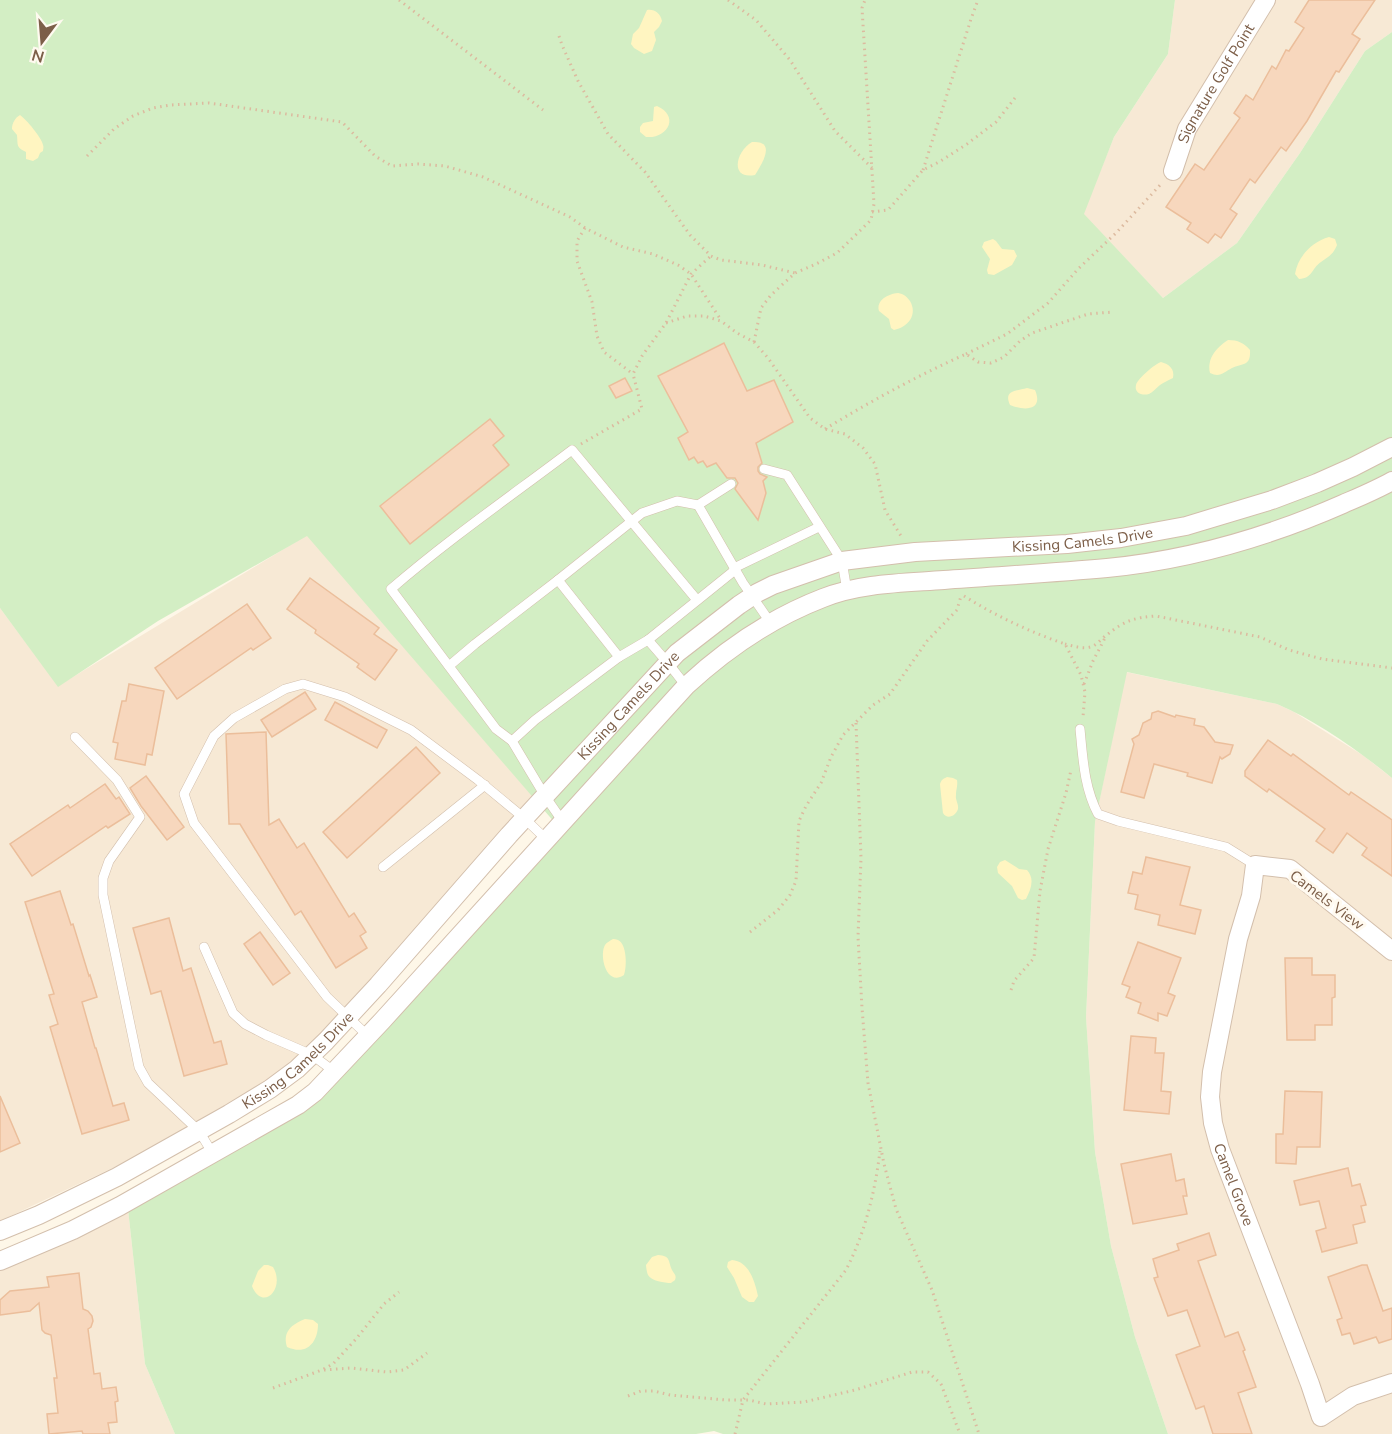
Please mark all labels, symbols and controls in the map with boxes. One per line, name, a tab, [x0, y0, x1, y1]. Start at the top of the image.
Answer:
north arrow	[12, 12, 72, 72]
street label: Signature Golf Point	[1173, 19, 1259, 146]
text: N	[29, 43, 47, 68]
street label: Kissing Camels Drive	[1011, 522, 1154, 557]
street label: Kissing Camels Drive	[573, 647, 684, 764]
street label: Camels View	[1286, 865, 1369, 935]
street label: Kissing Camels Drive	[238, 1007, 358, 1114]
street label: Camel Grove	[1209, 1141, 1258, 1229]

